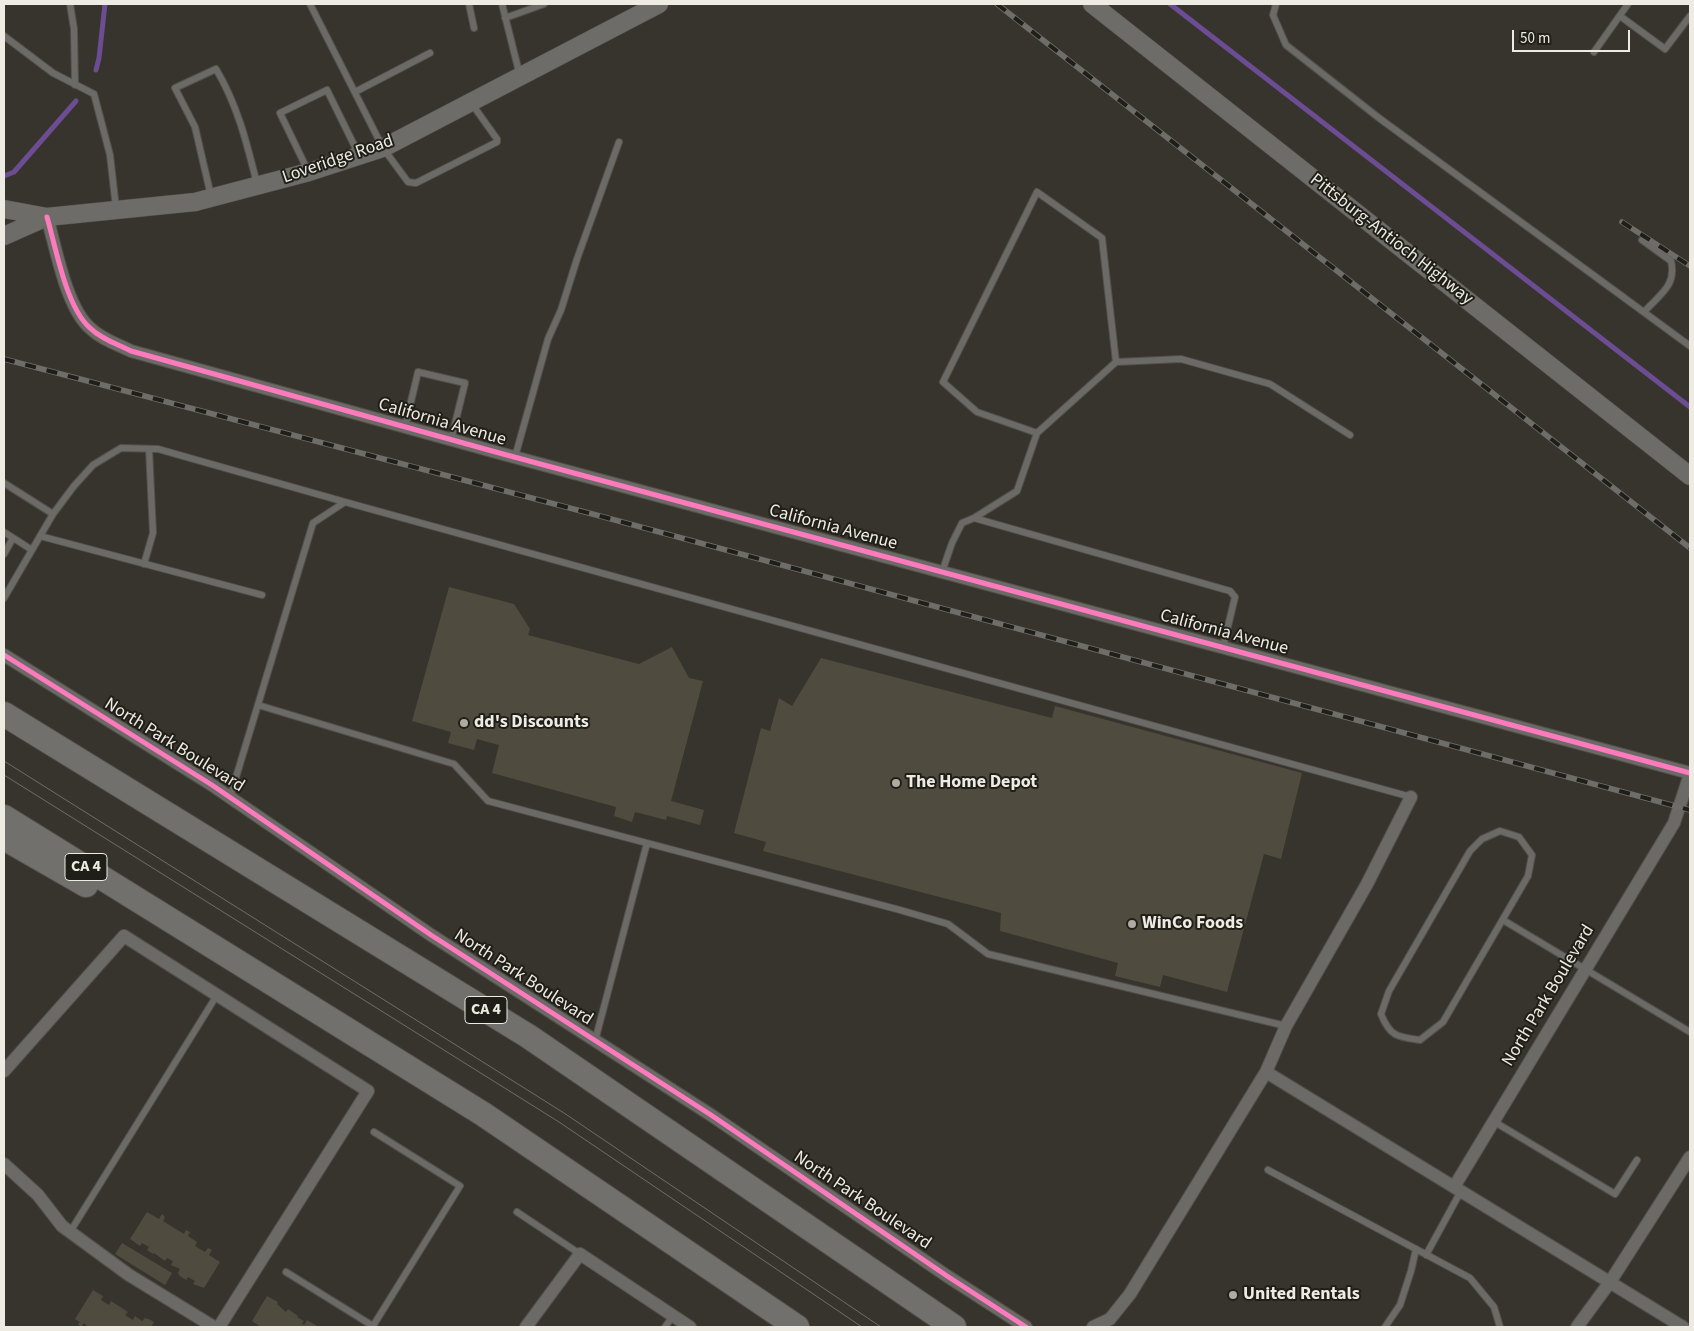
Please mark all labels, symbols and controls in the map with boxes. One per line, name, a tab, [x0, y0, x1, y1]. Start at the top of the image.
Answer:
scale bar	[1514, 20, 1632, 52]
text: 50 m	[1520, 28, 1550, 49]
street label: Loveridge Road	[280, 131, 396, 189]
street label: Pittsburg-Antioch Highway	[1305, 170, 1477, 310]
street label: California Avenue	[376, 394, 508, 452]
street label: California Avenue	[767, 501, 899, 555]
street label: California Avenue	[1158, 606, 1290, 660]
street label: North Park Boulevard	[100, 694, 248, 798]
place label: dd's Discounts	[474, 712, 589, 734]
marker: dd's Discounts	[458, 717, 470, 729]
place label: The Home Depot	[906, 772, 1037, 794]
marker: The Home Depot	[890, 777, 902, 789]
road number: CA 4	[65, 854, 107, 880]
place label: WinCo Foods	[1142, 913, 1243, 935]
marker: WinCo Foods	[1126, 918, 1138, 930]
street label: North Park Boulevard	[1498, 921, 1600, 1071]
street label: North Park Boulevard	[449, 925, 597, 1031]
road number: CA 4	[465, 996, 507, 1024]
street label: North Park Boulevard	[789, 1147, 935, 1255]
place label: United Rentals	[1243, 1284, 1360, 1306]
marker: United Rentals	[1227, 1289, 1239, 1301]

